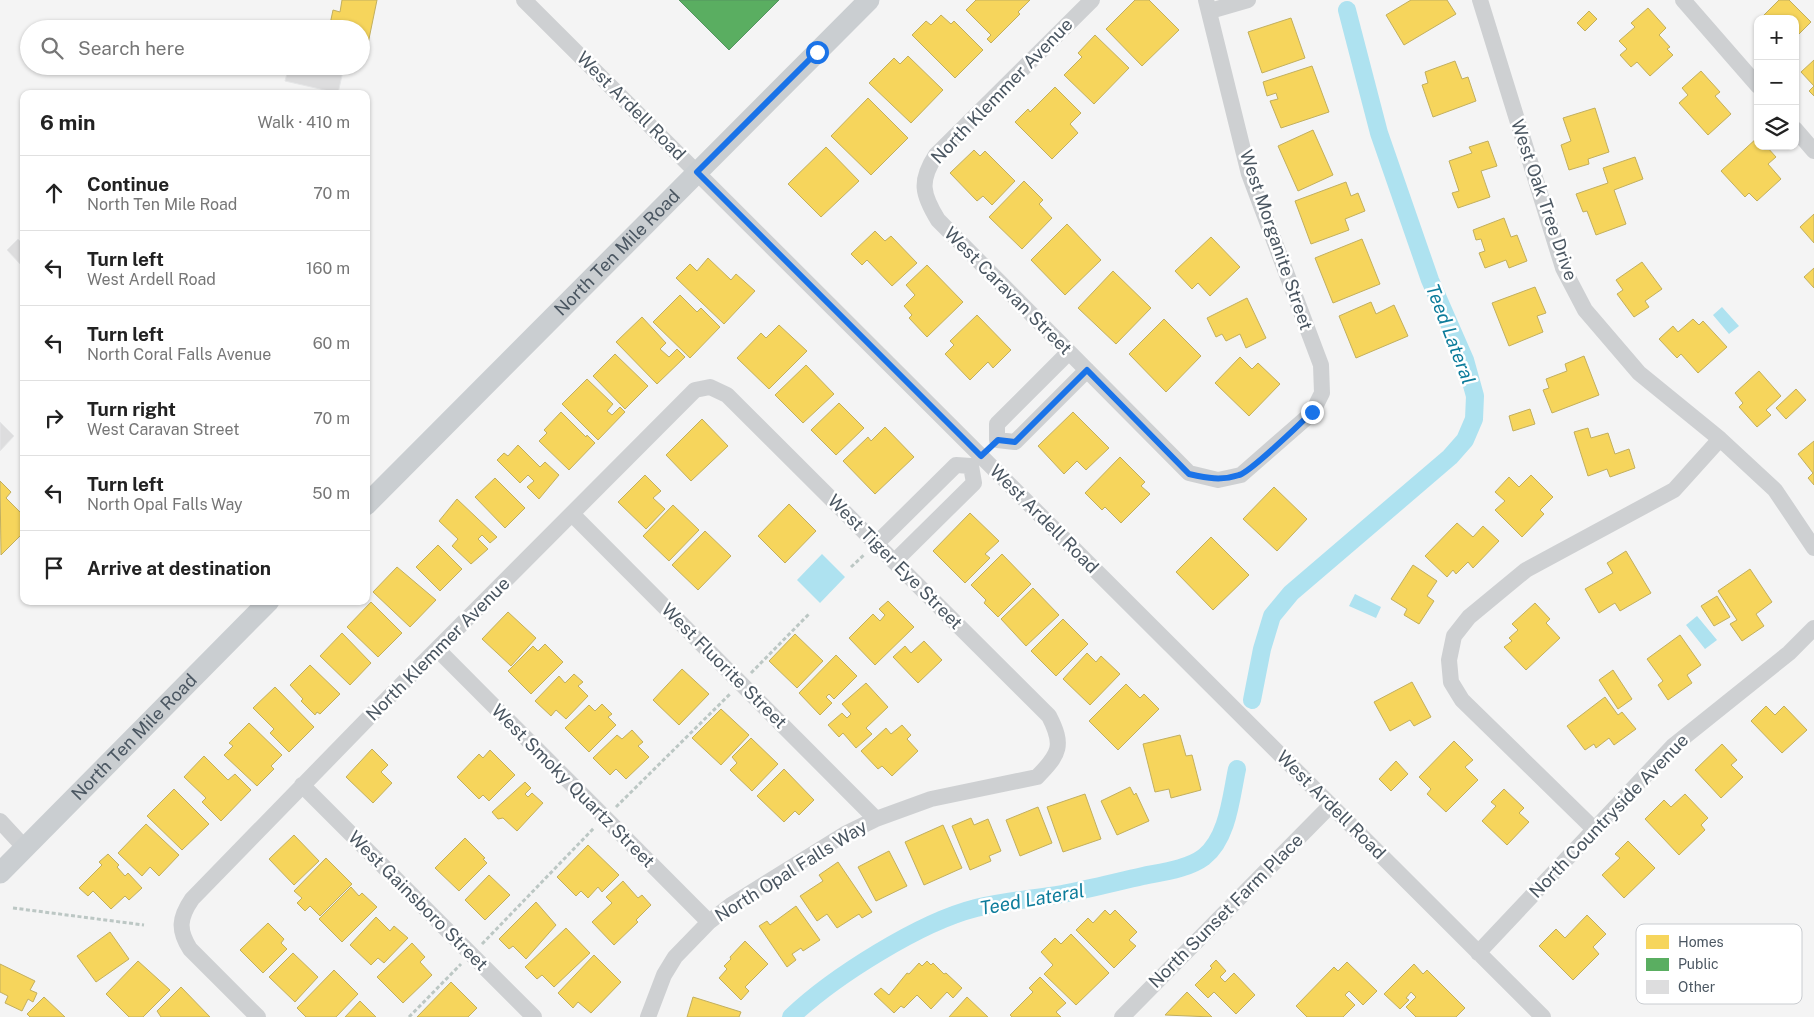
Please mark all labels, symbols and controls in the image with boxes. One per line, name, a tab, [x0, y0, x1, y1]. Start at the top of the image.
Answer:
street label: North Klemmer Avenue	[927, 14, 1077, 168]
map controls	[1754, 15, 1799, 150]
button: +	[1754, 15, 1799, 60]
search box	[20, 20, 370, 75]
icon: search	[38, 34, 66, 62]
text: Search here	[78, 37, 185, 59]
route start	[806, 41, 829, 64]
street label: West Ardell Road	[573, 47, 690, 164]
button: −	[1754, 60, 1799, 105]
button: layers	[1754, 105, 1799, 150]
text: 6 min	[40, 110, 96, 135]
text: Walk · 410 m	[257, 113, 350, 132]
street label: West Oak Tree Drive	[1507, 117, 1582, 283]
street label: West Morganite Street	[1236, 147, 1317, 333]
text: Continue	[87, 173, 169, 195]
icon: ahead	[40, 179, 68, 207]
text: 70 m	[313, 184, 350, 203]
street label: North Ten Mile Road	[550, 185, 684, 320]
text: North Ten Mile Road	[87, 195, 237, 214]
street label: West Caravan Street	[940, 223, 1076, 359]
text: Turn left	[87, 248, 164, 270]
icon: left	[40, 254, 68, 282]
text: 160 m	[306, 259, 350, 278]
text: West Ardell Road	[87, 270, 216, 289]
water label: Teed Lateral	[1422, 281, 1480, 387]
text: Turn left	[87, 323, 164, 345]
icon: left	[40, 329, 68, 357]
text: 60 m	[313, 334, 350, 353]
text: North Coral Falls Avenue	[87, 345, 271, 364]
text: Turn right	[87, 398, 176, 420]
route end	[1301, 401, 1324, 424]
icon: right	[40, 404, 68, 432]
text: 70 m	[313, 409, 350, 428]
text: West Caravan Street	[87, 420, 239, 439]
street label: West Ardell Road	[986, 460, 1103, 577]
text: Turn left	[87, 473, 164, 495]
icon: left	[40, 479, 68, 507]
text: 50 m	[312, 484, 350, 503]
street label: West Tiger Eye Street	[824, 490, 967, 633]
text: North Opal Falls Way	[87, 495, 243, 514]
icon: arrive	[40, 554, 68, 582]
text: Arrive at destination	[87, 557, 271, 579]
street label: North Klemmer Avenue	[362, 573, 514, 725]
street label: West Fluorite Street	[657, 599, 791, 733]
street label: North Ten Mile Road	[67, 669, 201, 804]
street label: West Smoky Quartz Street	[487, 700, 659, 872]
street label: North Countryside Avenue	[1525, 729, 1692, 902]
street label: West Ardell Road	[1273, 746, 1390, 863]
street label: North Opal Falls Way	[711, 815, 871, 926]
street label: West Gainsboro Street	[344, 826, 493, 975]
street label: North Sunset Farm Place	[1144, 829, 1307, 992]
water label: Teed Lateral	[978, 879, 1086, 919]
legend	[1636, 924, 1802, 1004]
text: Homes	[1678, 934, 1724, 950]
text: Public	[1678, 956, 1719, 972]
text: Other	[1678, 979, 1715, 995]

